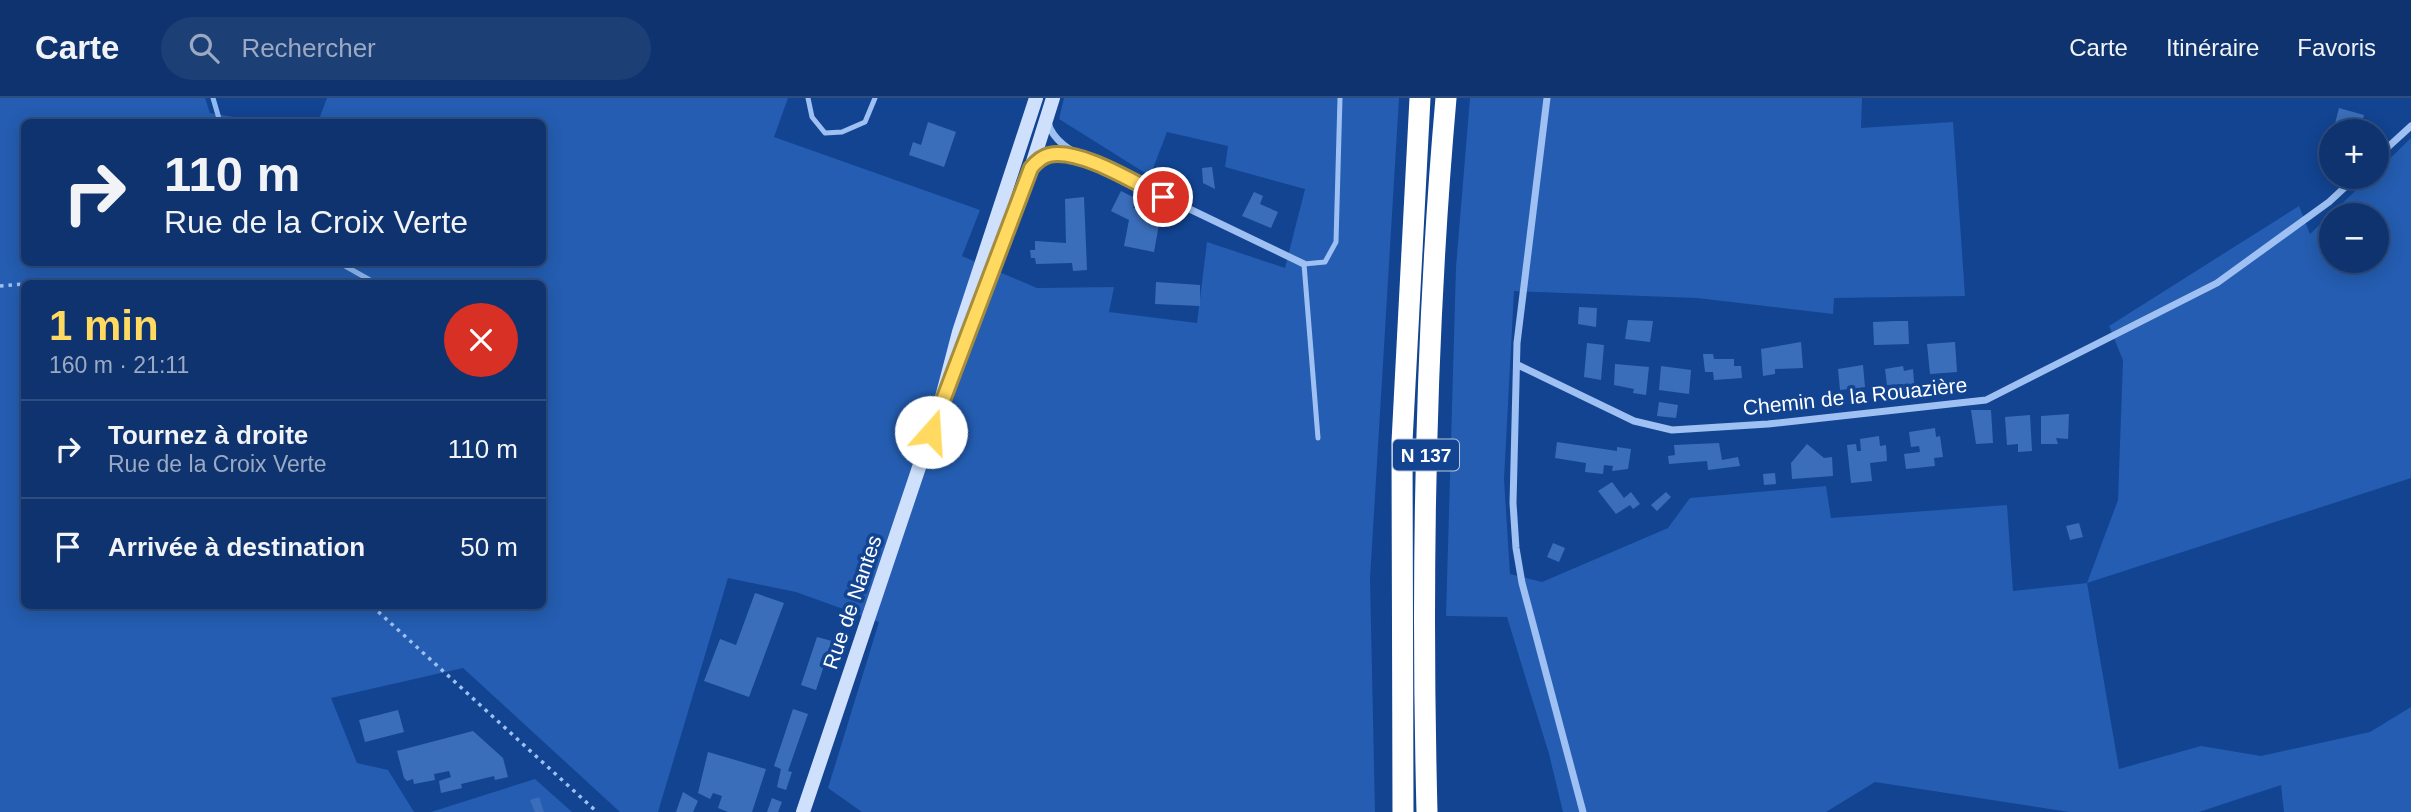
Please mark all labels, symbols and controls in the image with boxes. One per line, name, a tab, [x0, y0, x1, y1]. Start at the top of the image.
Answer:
search box	[161, 17, 651, 80]
text: Carte	[35, 29, 119, 66]
icon: search	[185, 29, 223, 67]
text: Rechercher	[241, 33, 376, 63]
text: Carte	[2069, 34, 2128, 61]
text: Itinéraire	[2166, 34, 2259, 61]
text: Favoris	[2297, 34, 2376, 61]
map controls	[2319, 119, 2389, 273]
button: +	[2319, 119, 2389, 189]
icon: right	[49, 147, 140, 238]
text: 110 m	[164, 147, 300, 201]
pin	[1133, 167, 1193, 227]
icon: arrive	[1144, 178, 1182, 216]
button: −	[2319, 203, 2389, 273]
text: Rue de la Croix Verte	[164, 204, 468, 240]
text: 1 min	[49, 302, 159, 349]
button: close	[444, 303, 518, 377]
text: 160 m · 21:11	[49, 352, 189, 378]
street label: Chemin de la Rouazière	[1742, 373, 1968, 419]
position arrow	[894, 395, 968, 469]
text: Tournez à droite	[108, 420, 308, 450]
icon: right	[49, 430, 87, 468]
text: 110 m	[448, 434, 518, 464]
road number: N 137	[1393, 440, 1459, 470]
text: Rue de la Croix Verte	[108, 451, 327, 477]
icon: arrive	[49, 528, 87, 566]
text: Arrivée à destination	[108, 532, 365, 562]
text: 50 m	[460, 532, 518, 562]
street label: Rue de Nantes	[818, 532, 886, 672]

